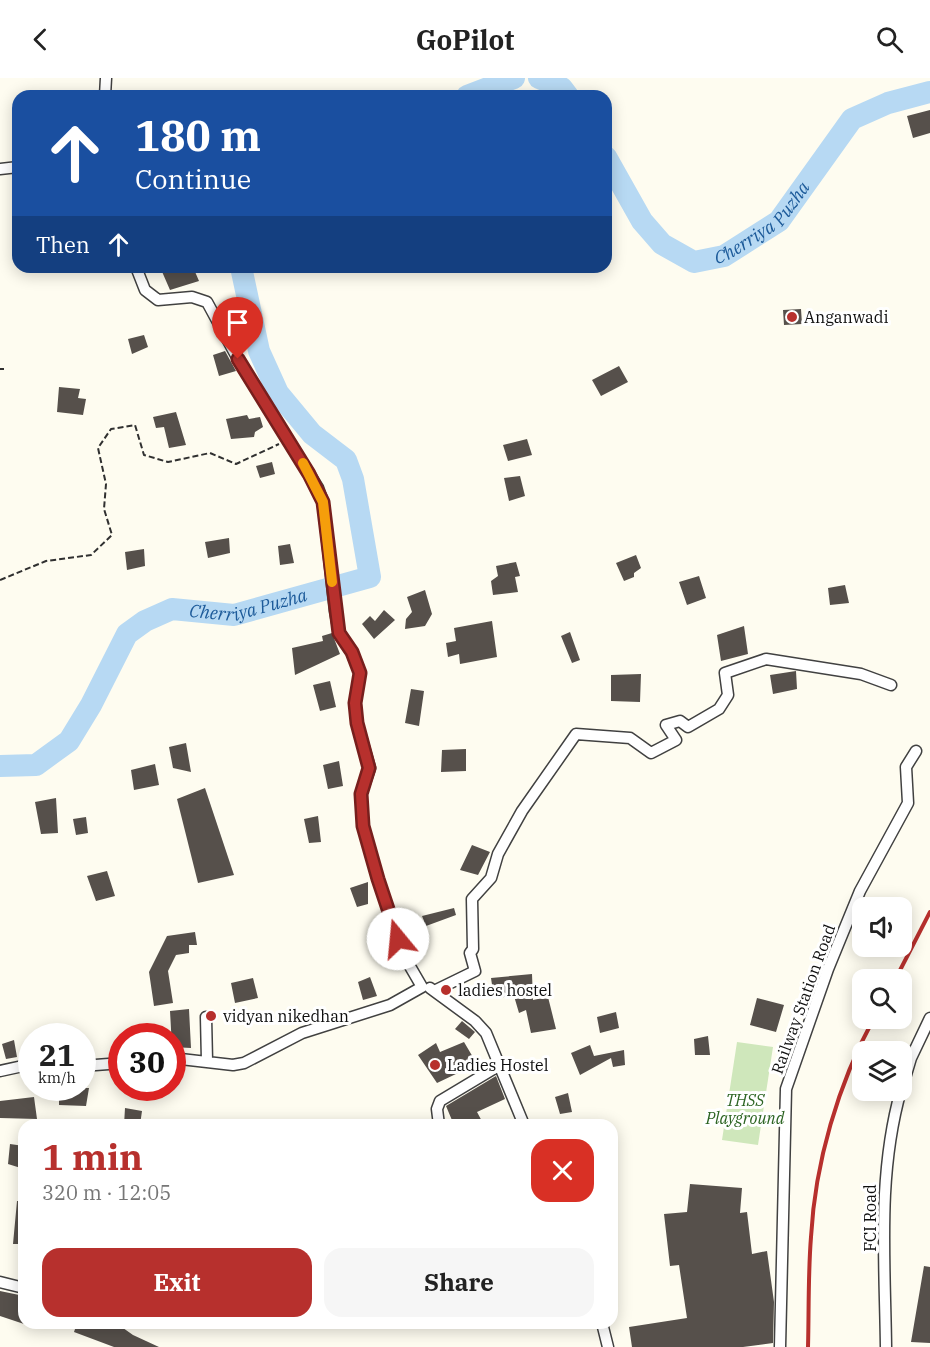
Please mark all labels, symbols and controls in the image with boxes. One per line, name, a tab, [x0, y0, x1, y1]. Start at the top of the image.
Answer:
text: GoPilot	[416, 22, 514, 57]
icon: back	[24, 23, 57, 56]
icon: search	[873, 23, 906, 56]
text: 180 m	[135, 108, 261, 163]
icon: ahead	[36, 114, 114, 192]
text: Continue	[135, 161, 251, 196]
water label: Cherriya Puzha	[712, 177, 815, 269]
icon: ahead	[102, 228, 135, 261]
text: Then	[36, 230, 90, 259]
pin	[212, 297, 263, 359]
icon: arrive	[221, 306, 254, 339]
place label: Anganwadi	[804, 307, 888, 327]
marker: Anganwadi	[785, 310, 799, 324]
water label: Cherriya Puzha	[188, 583, 310, 626]
map controls	[852, 897, 912, 1101]
button: sound	[852, 897, 912, 957]
position arrow	[366, 907, 430, 971]
street label: Railway Station Road	[767, 921, 839, 1077]
button: search	[852, 969, 912, 1029]
place label: ladies hostel	[458, 980, 552, 1000]
marker: ladies hostel	[439, 983, 453, 997]
place label: vidyan nikedhan	[223, 1006, 349, 1026]
marker: vidyan nikedhan	[204, 1009, 218, 1023]
speed limit sign: 30	[108, 1023, 186, 1101]
text: 21	[39, 1035, 75, 1074]
button: layers	[852, 1041, 912, 1101]
place label: Ladies Hostel	[447, 1055, 549, 1075]
marker: Ladies Hostel	[428, 1058, 442, 1072]
text: km/h	[38, 1068, 76, 1087]
park label: THSS Playground	[705, 1090, 785, 1128]
text: 1 min	[42, 1133, 143, 1180]
button: close	[531, 1139, 594, 1202]
text: 320 m · 12:05	[42, 1179, 171, 1206]
street label: FCI Road	[860, 1184, 880, 1252]
button: Exit	[42, 1248, 312, 1317]
button: Share	[324, 1248, 594, 1317]

